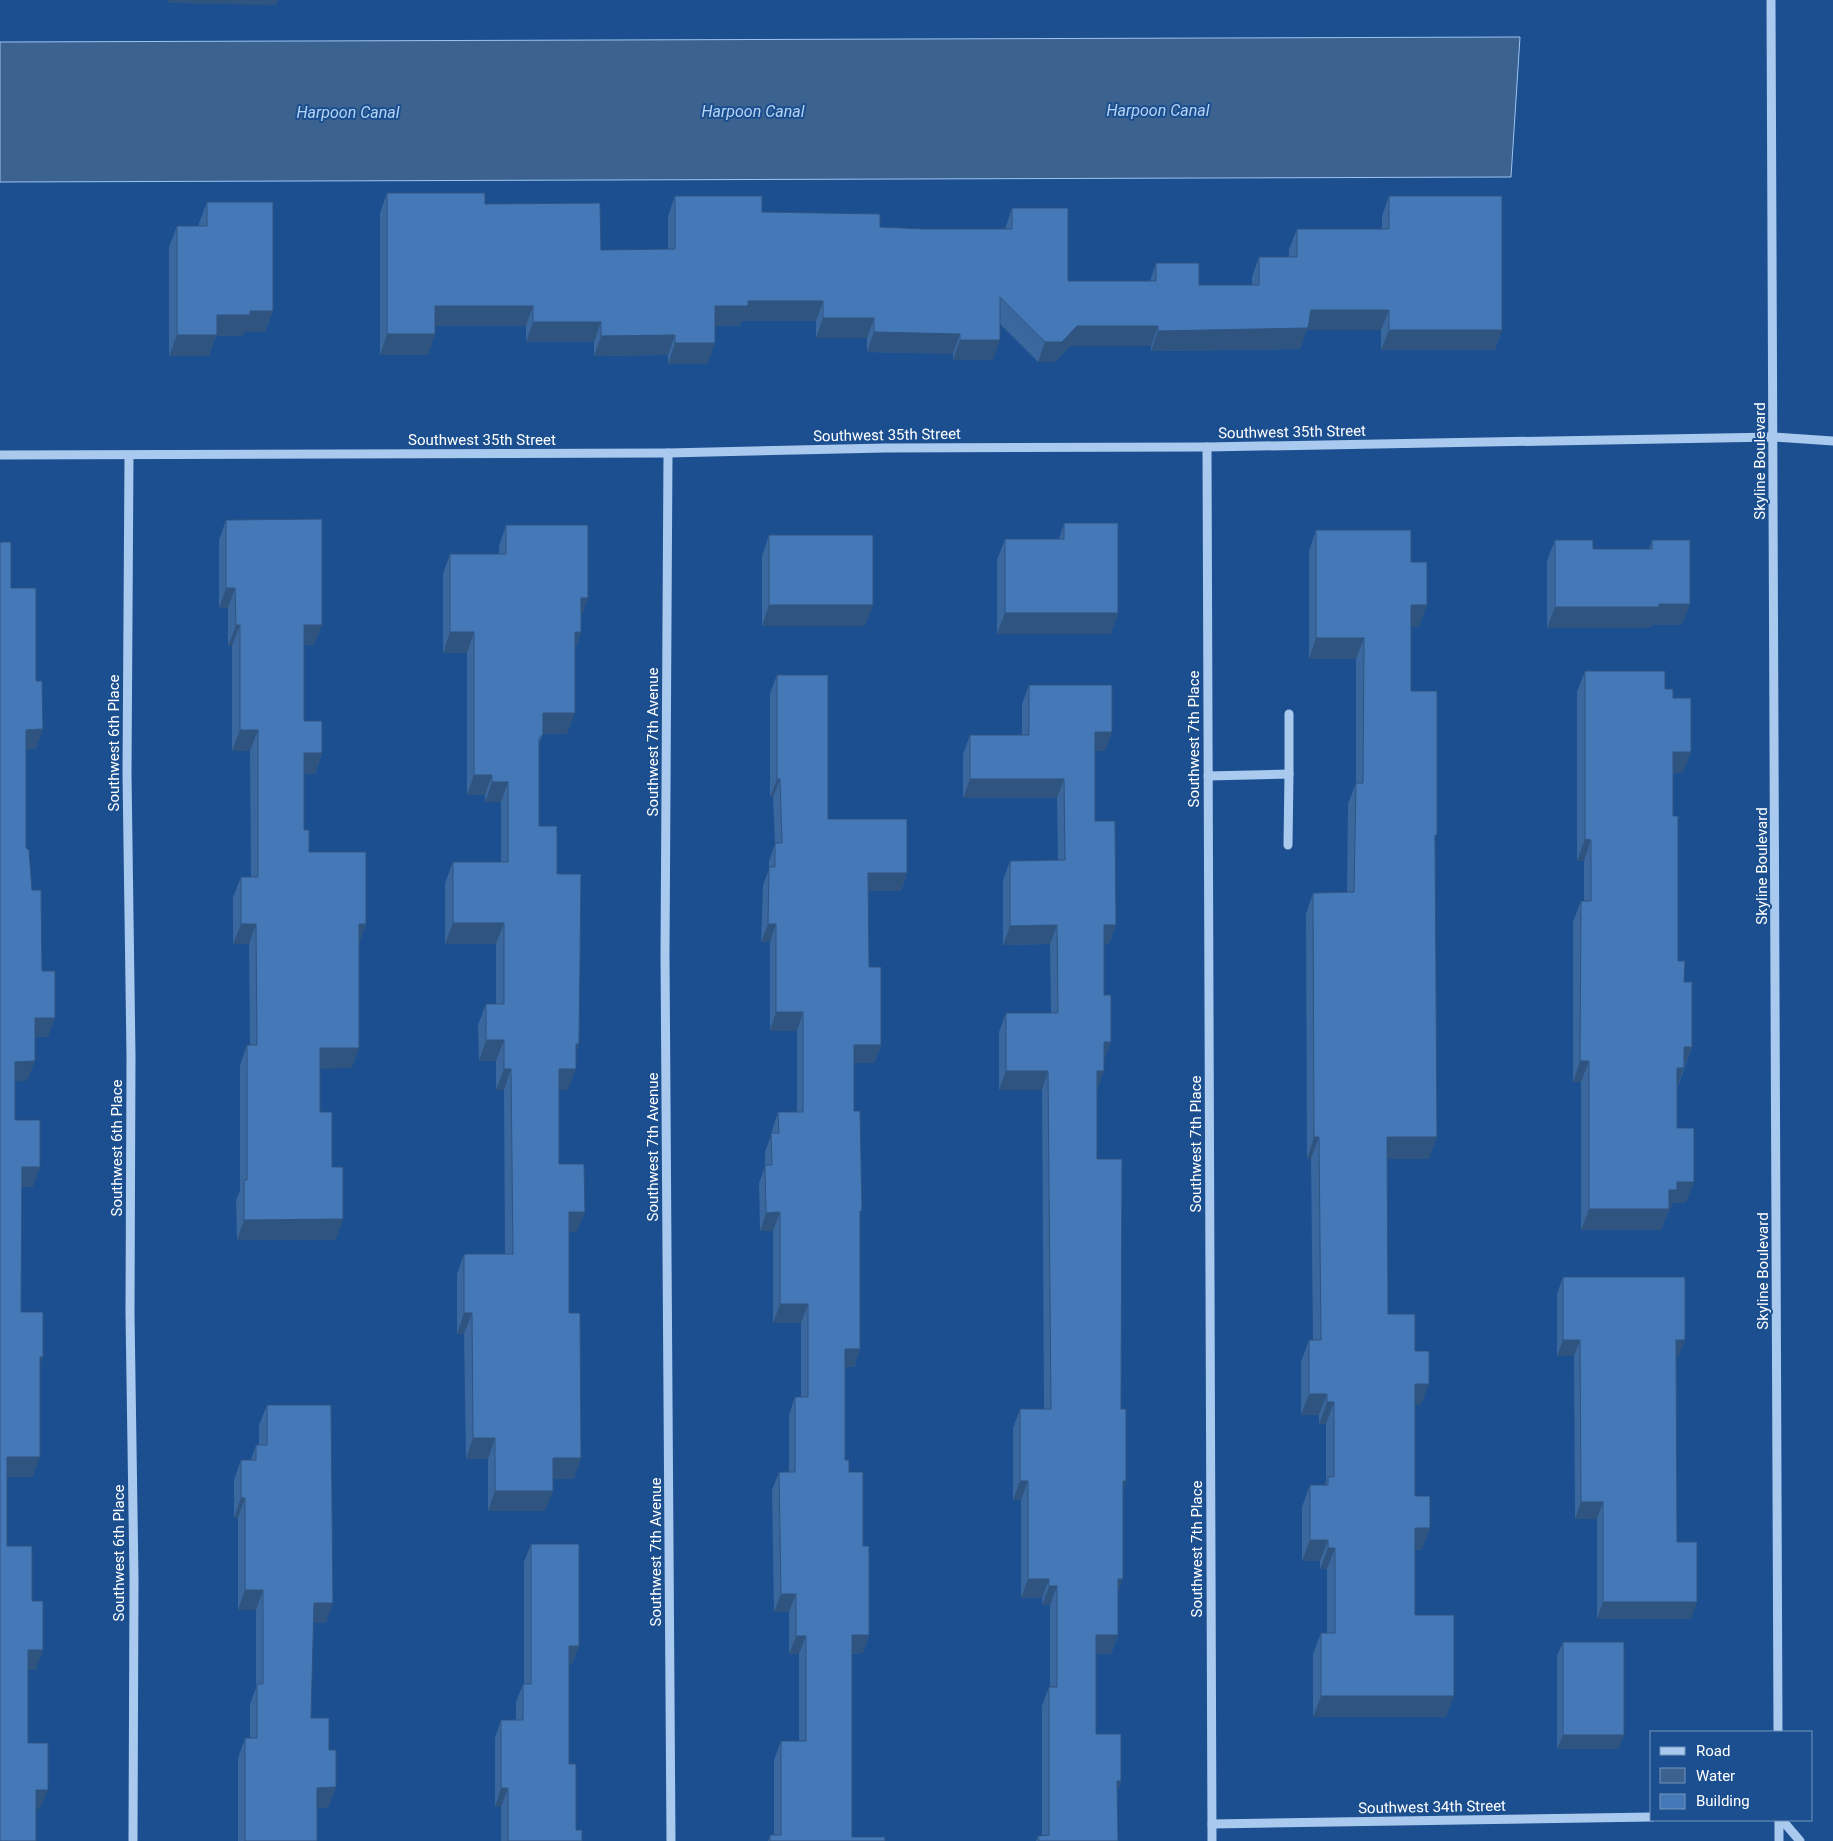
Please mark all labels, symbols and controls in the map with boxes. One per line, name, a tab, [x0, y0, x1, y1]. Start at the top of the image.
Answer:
water label: Harpoon Canal	[1106, 101, 1210, 120]
water label: Harpoon Canal	[701, 102, 805, 121]
water label: Harpoon Canal	[296, 103, 400, 122]
street label: Skyline Boulevard	[1751, 402, 1769, 520]
street label: Southwest 35th Street	[1218, 422, 1366, 442]
street label: Southwest 35th Street	[813, 425, 961, 445]
street label: Southwest 35th Street	[408, 431, 556, 449]
street label: Southwest 7th Avenue	[644, 668, 662, 816]
street label: Southwest 7th Place	[1185, 671, 1203, 807]
street label: Southwest 6th Place	[105, 675, 123, 811]
street label: Skyline Boulevard	[1753, 807, 1771, 925]
street label: Southwest 7th Avenue	[644, 1073, 662, 1221]
street label: Southwest 7th Place	[1187, 1076, 1205, 1212]
street label: Southwest 6th Place	[108, 1080, 126, 1216]
street label: Skyline Boulevard	[1754, 1212, 1772, 1330]
street label: Southwest 7th Avenue	[647, 1478, 665, 1626]
street label: Southwest 7th Place	[1188, 1481, 1206, 1617]
street label: Southwest 6th Place	[110, 1485, 128, 1621]
legend	[1650, 1731, 1813, 1821]
text: Road	[1696, 1742, 1730, 1760]
text: Water	[1696, 1767, 1735, 1785]
text: Building	[1696, 1792, 1750, 1810]
street label: Southwest 34th Street	[1358, 1797, 1506, 1817]

